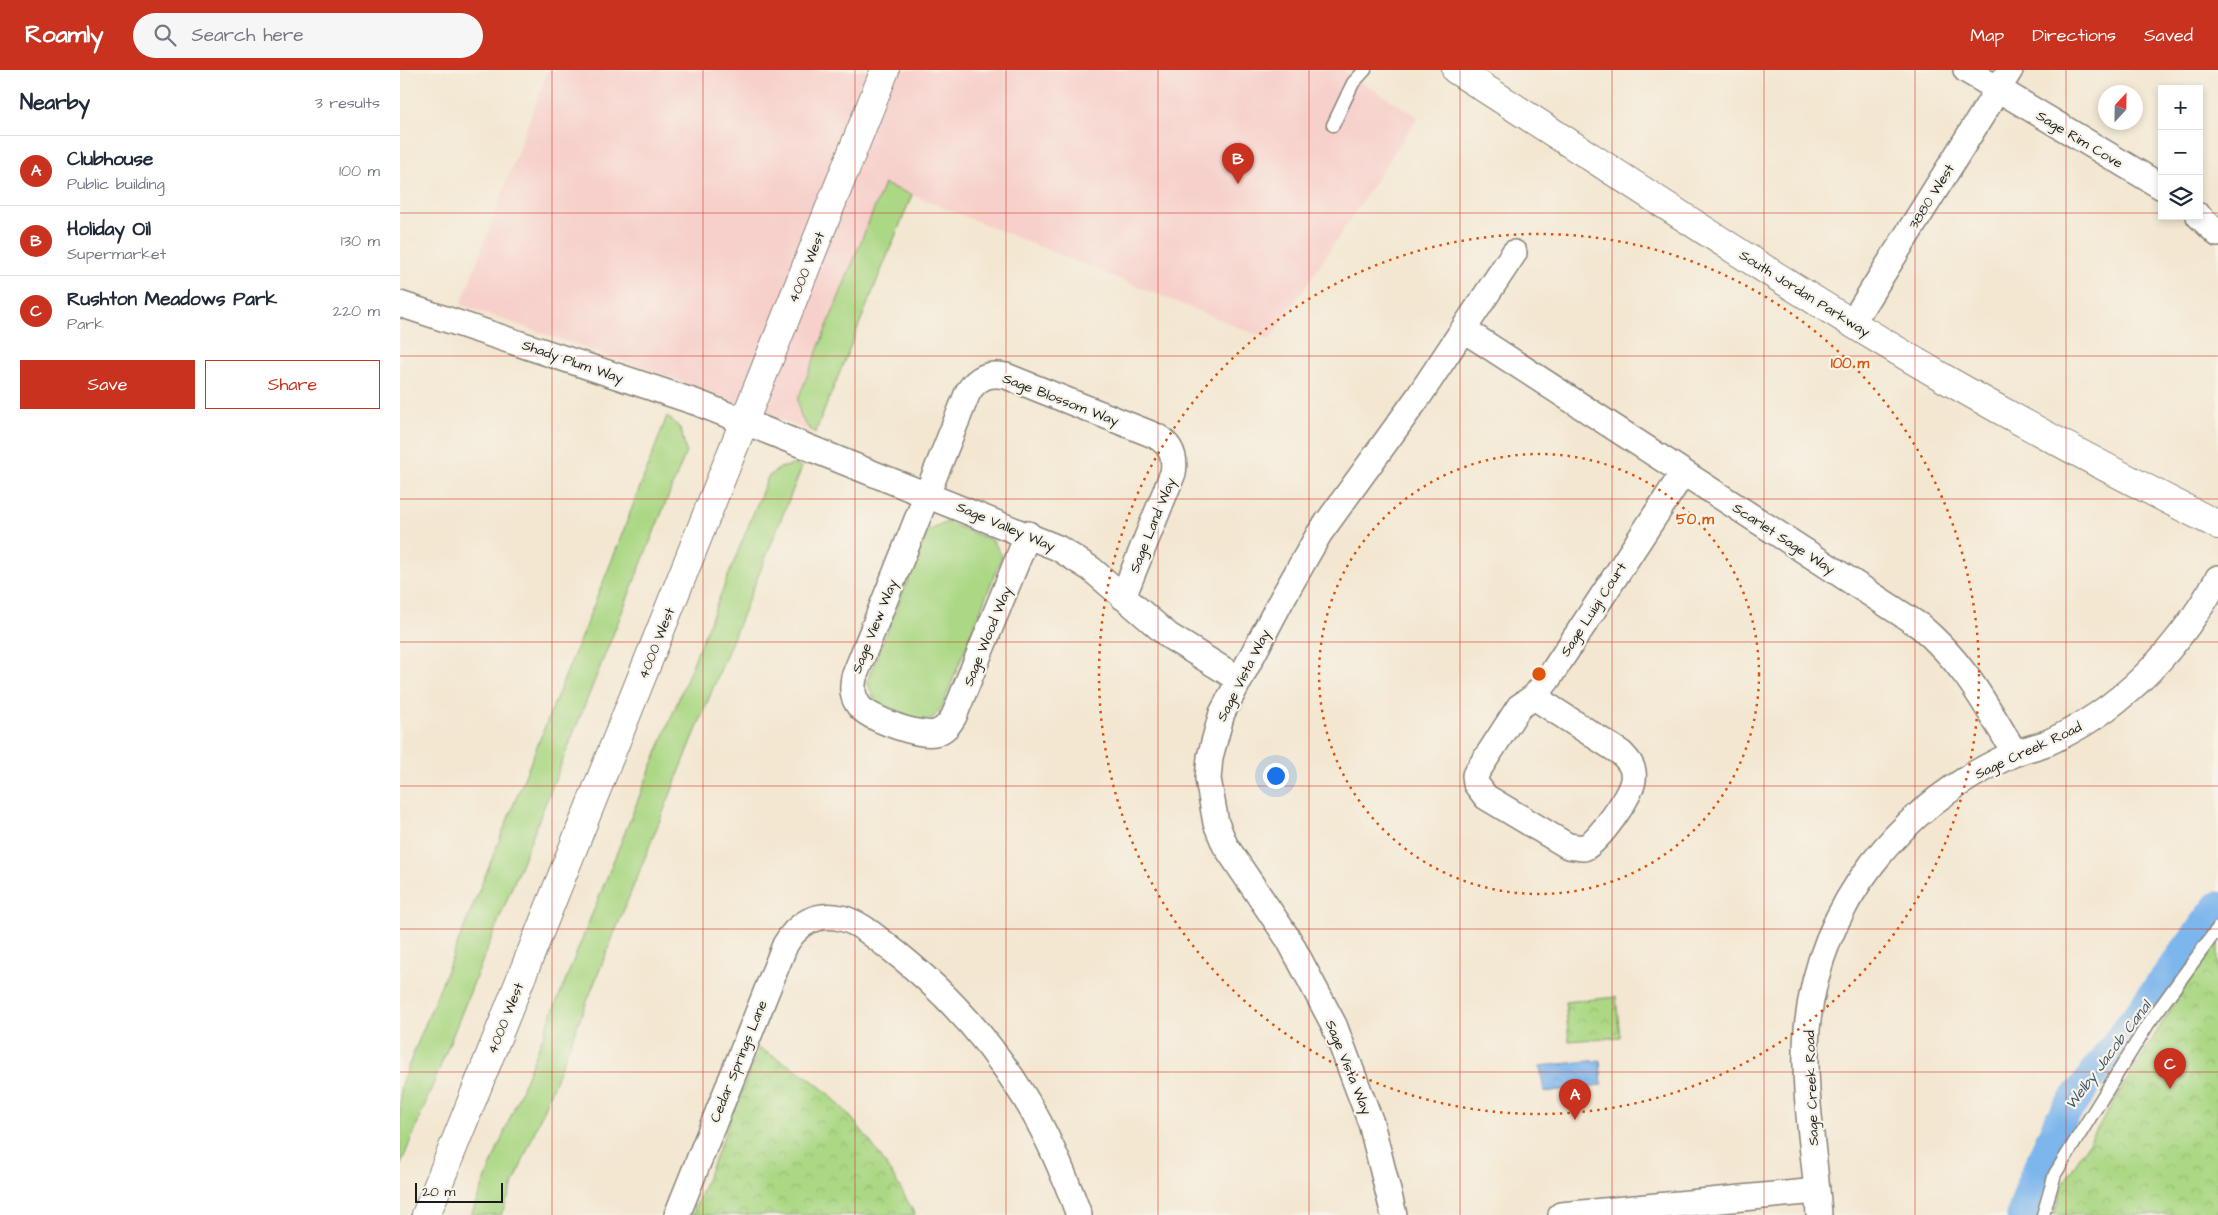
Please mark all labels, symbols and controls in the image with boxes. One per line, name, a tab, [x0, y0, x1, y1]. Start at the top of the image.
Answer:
search box	[133, 13, 483, 58]
text: Roamly	[25, 18, 103, 52]
icon: search	[151, 21, 179, 49]
text: Search here	[191, 22, 304, 49]
text: Map	[1970, 23, 2004, 48]
text: Directions	[2032, 23, 2116, 48]
text: Saved	[2144, 23, 2193, 48]
north arrow	[2098, 85, 2143, 130]
map controls	[2158, 85, 2203, 220]
button: +	[2158, 85, 2203, 130]
text: Nearby	[20, 88, 90, 117]
text: 3 results	[315, 92, 380, 114]
street label: Sage Rim Cove	[2032, 106, 2127, 174]
button: −	[2158, 130, 2203, 175]
pin: B	[1222, 143, 1254, 184]
text: Clubhouse	[67, 146, 153, 173]
text: A	[31, 160, 41, 182]
text: 100 m	[339, 160, 380, 182]
street label: 3880 West	[1904, 160, 1960, 233]
text: Public building	[67, 173, 165, 195]
button: layers	[2158, 175, 2203, 220]
text: Holiday Oil	[67, 216, 151, 243]
street label: 4000 West	[784, 229, 830, 306]
text: B	[30, 230, 42, 252]
text: 130 m	[341, 230, 380, 252]
text: Supermarket	[67, 243, 166, 265]
street label: South Jordan Parkway	[1735, 245, 1874, 342]
text: Rushton Meadows Park	[67, 286, 277, 313]
text: C	[30, 300, 42, 322]
text: 220 m	[333, 300, 380, 322]
text: Park	[67, 313, 104, 335]
street label: Shady Plum Way	[519, 335, 626, 389]
text: 100 m	[1831, 353, 1870, 374]
button: Save	[20, 360, 195, 409]
button: Share	[205, 360, 380, 409]
street label: Sage Blossom Way	[1000, 369, 1122, 431]
street label: Sage Land Way	[1125, 474, 1181, 576]
street label: Sage Valley Way	[953, 497, 1058, 557]
street label: Scarlet Sage Way	[1728, 498, 1839, 580]
text: 50 m	[1676, 509, 1714, 530]
street label: Sage Luigi Court	[1556, 558, 1632, 661]
street label: Sage View Way	[847, 576, 903, 676]
street label: Sage Wood Way	[959, 583, 1017, 689]
street label: 4000 West	[634, 605, 680, 682]
street label: Sage Vista Way	[1212, 626, 1276, 725]
centre of rings	[1530, 665, 1548, 683]
street label: Sage Creek Road	[1972, 717, 2085, 784]
your location	[1263, 763, 1289, 789]
street label: 4000 West	[483, 980, 529, 1057]
water label: Welby Jacob Canal	[2061, 995, 2158, 1115]
street label: Cedar Springs Lane	[705, 997, 773, 1125]
street label: Sage Vista Way	[1320, 1017, 1376, 1118]
street label: Sage Creek Road	[1800, 1030, 1824, 1146]
pin: C	[2154, 1048, 2186, 1089]
pin: A	[1559, 1079, 1591, 1120]
scale bar	[415, 1180, 502, 1203]
text: 20 m	[422, 1182, 455, 1202]

